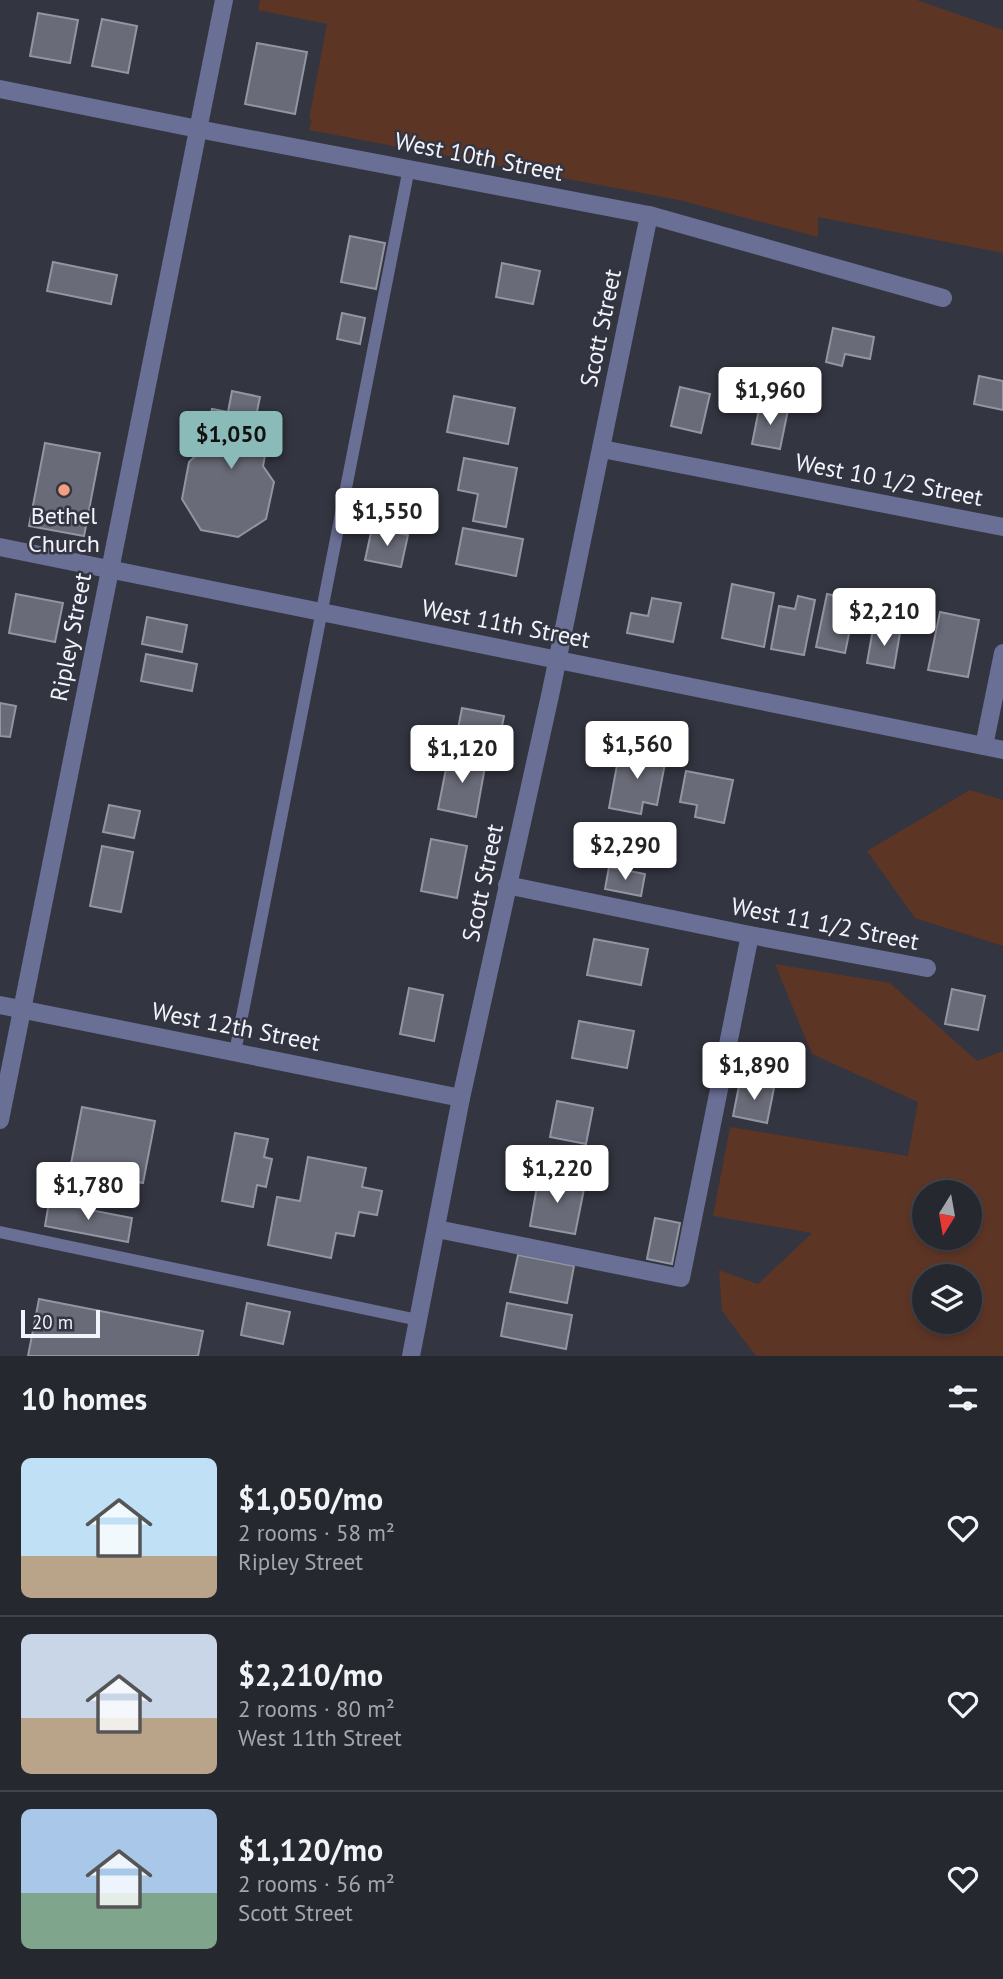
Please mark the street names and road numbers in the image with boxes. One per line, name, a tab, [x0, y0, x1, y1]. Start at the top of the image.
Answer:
street label: West 10th Street	[392, 125, 566, 188]
street label: Scott Street	[573, 266, 628, 390]
street label: West 10 1/2 Street	[793, 446, 986, 513]
street label: Ripley Street	[43, 570, 98, 704]
street label: West 11th Street	[419, 592, 593, 655]
street label: Scott Street	[455, 821, 510, 945]
street label: West 11 1/2 Street	[729, 890, 922, 957]
street label: West 12th Street	[149, 995, 323, 1058]

